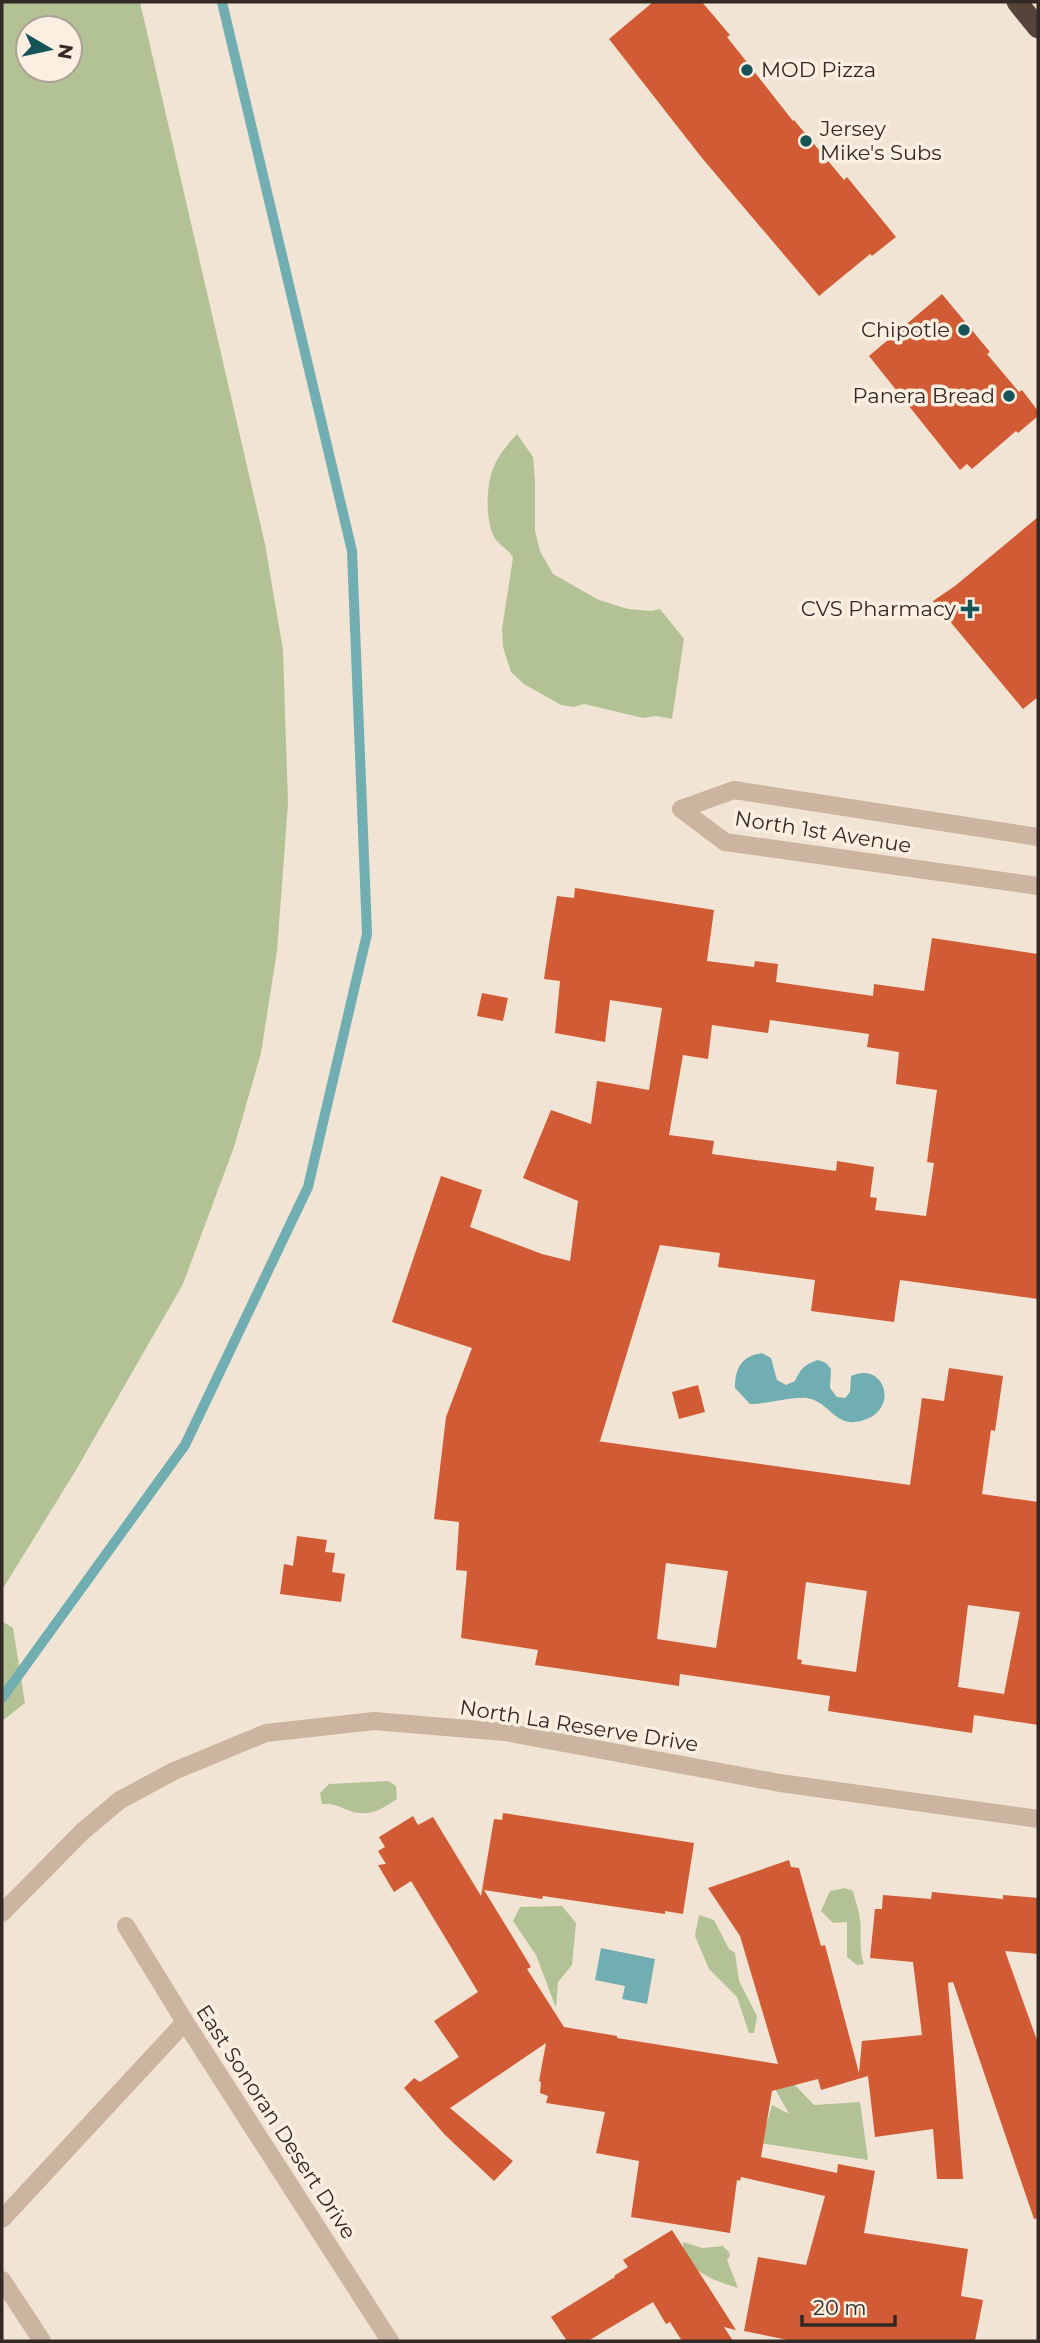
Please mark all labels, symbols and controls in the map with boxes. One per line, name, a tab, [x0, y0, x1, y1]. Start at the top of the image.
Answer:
north arrow	[14, 14, 84, 84]
text: N	[53, 42, 78, 61]
place label: MOD Pizza	[761, 57, 876, 82]
marker: MOD Pizza	[739, 62, 755, 78]
place label: Jersey Mike's Subs	[819, 116, 941, 165]
marker: Jersey Mike's Subs	[798, 133, 814, 149]
place label: Chipotle	[861, 317, 950, 342]
marker: Chipotle	[956, 322, 972, 338]
place label: Panera Bread	[853, 383, 995, 408]
marker: Panera Bread	[1001, 388, 1017, 404]
place label: CVS Pharmacy	[801, 596, 957, 621]
marker: CVS Pharmacy	[962, 601, 978, 617]
street label: North 1st Avenue	[733, 805, 913, 858]
street label: North La Reserve Drive	[458, 1694, 700, 1757]
street label: East Sonoran Desert Drive	[191, 2000, 362, 2244]
scale bar	[802, 2284, 895, 2328]
text: 20 m	[813, 2295, 867, 2320]

